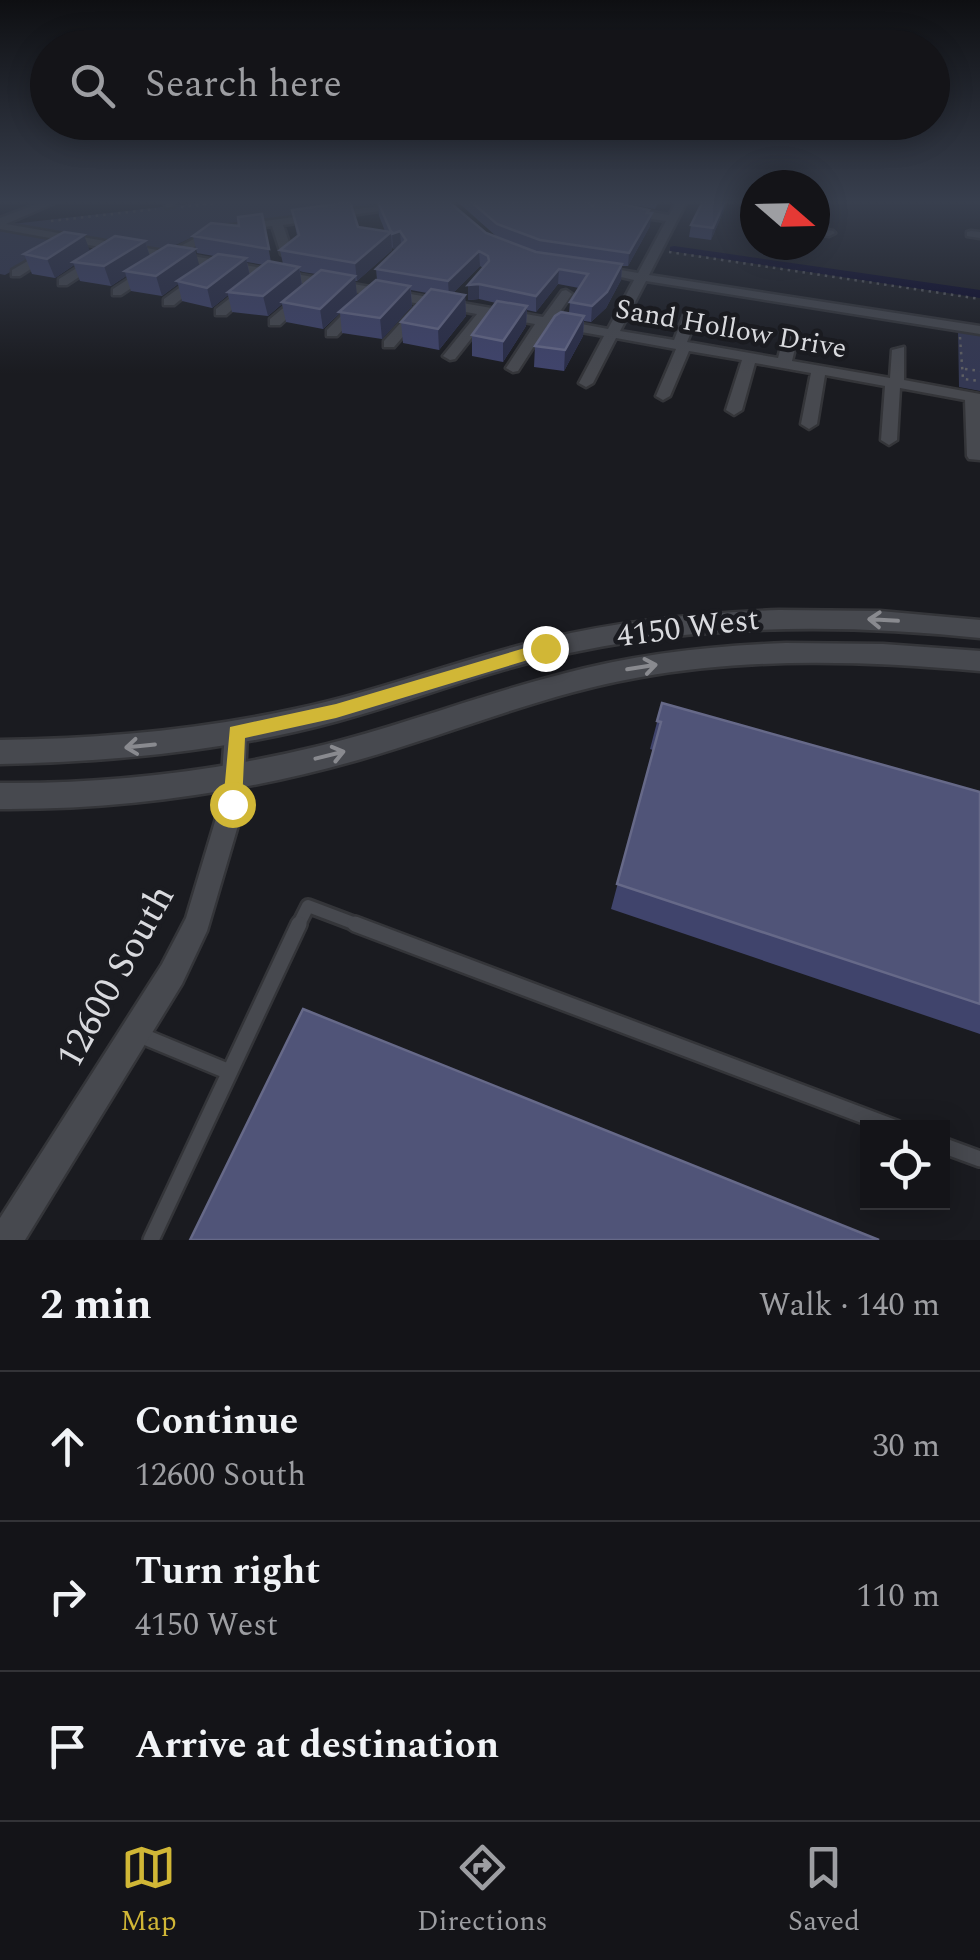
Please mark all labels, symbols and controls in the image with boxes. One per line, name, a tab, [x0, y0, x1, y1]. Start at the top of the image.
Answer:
search box	[30, 30, 950, 140]
text: Search here	[145, 56, 342, 114]
icon: search	[65, 58, 120, 113]
north arrow	[740, 170, 830, 260]
street label: Sand Hollow Drive	[612, 288, 850, 370]
street label: 4150 West	[614, 595, 762, 661]
one-way arrow	[867, 610, 899, 629]
route end	[523, 626, 569, 672]
one-way arrow	[625, 657, 658, 676]
one-way arrow	[124, 736, 156, 755]
one-way arrow	[313, 745, 345, 763]
route start	[210, 782, 256, 828]
street label: 12600 South	[41, 874, 191, 1080]
map controls	[860, 1120, 950, 1210]
button: locate	[860, 1120, 950, 1210]
text: 2 min	[40, 1274, 152, 1337]
text: Walk · 140 m	[759, 1281, 940, 1330]
text: Continue	[135, 1393, 298, 1451]
icon: ahead	[40, 1419, 95, 1474]
text: 30 m	[872, 1422, 940, 1471]
text: 12600 South	[135, 1451, 306, 1500]
text: Turn right	[135, 1543, 320, 1601]
icon: right	[40, 1569, 95, 1624]
text: 110 m	[856, 1572, 940, 1621]
text: 4150 West	[135, 1601, 278, 1650]
text: Arrive at destination	[135, 1717, 499, 1775]
icon: arrive	[40, 1719, 95, 1774]
tab: Map	[120, 1840, 177, 1943]
tab: Directions	[417, 1840, 548, 1943]
tab: Saved	[788, 1840, 860, 1943]

